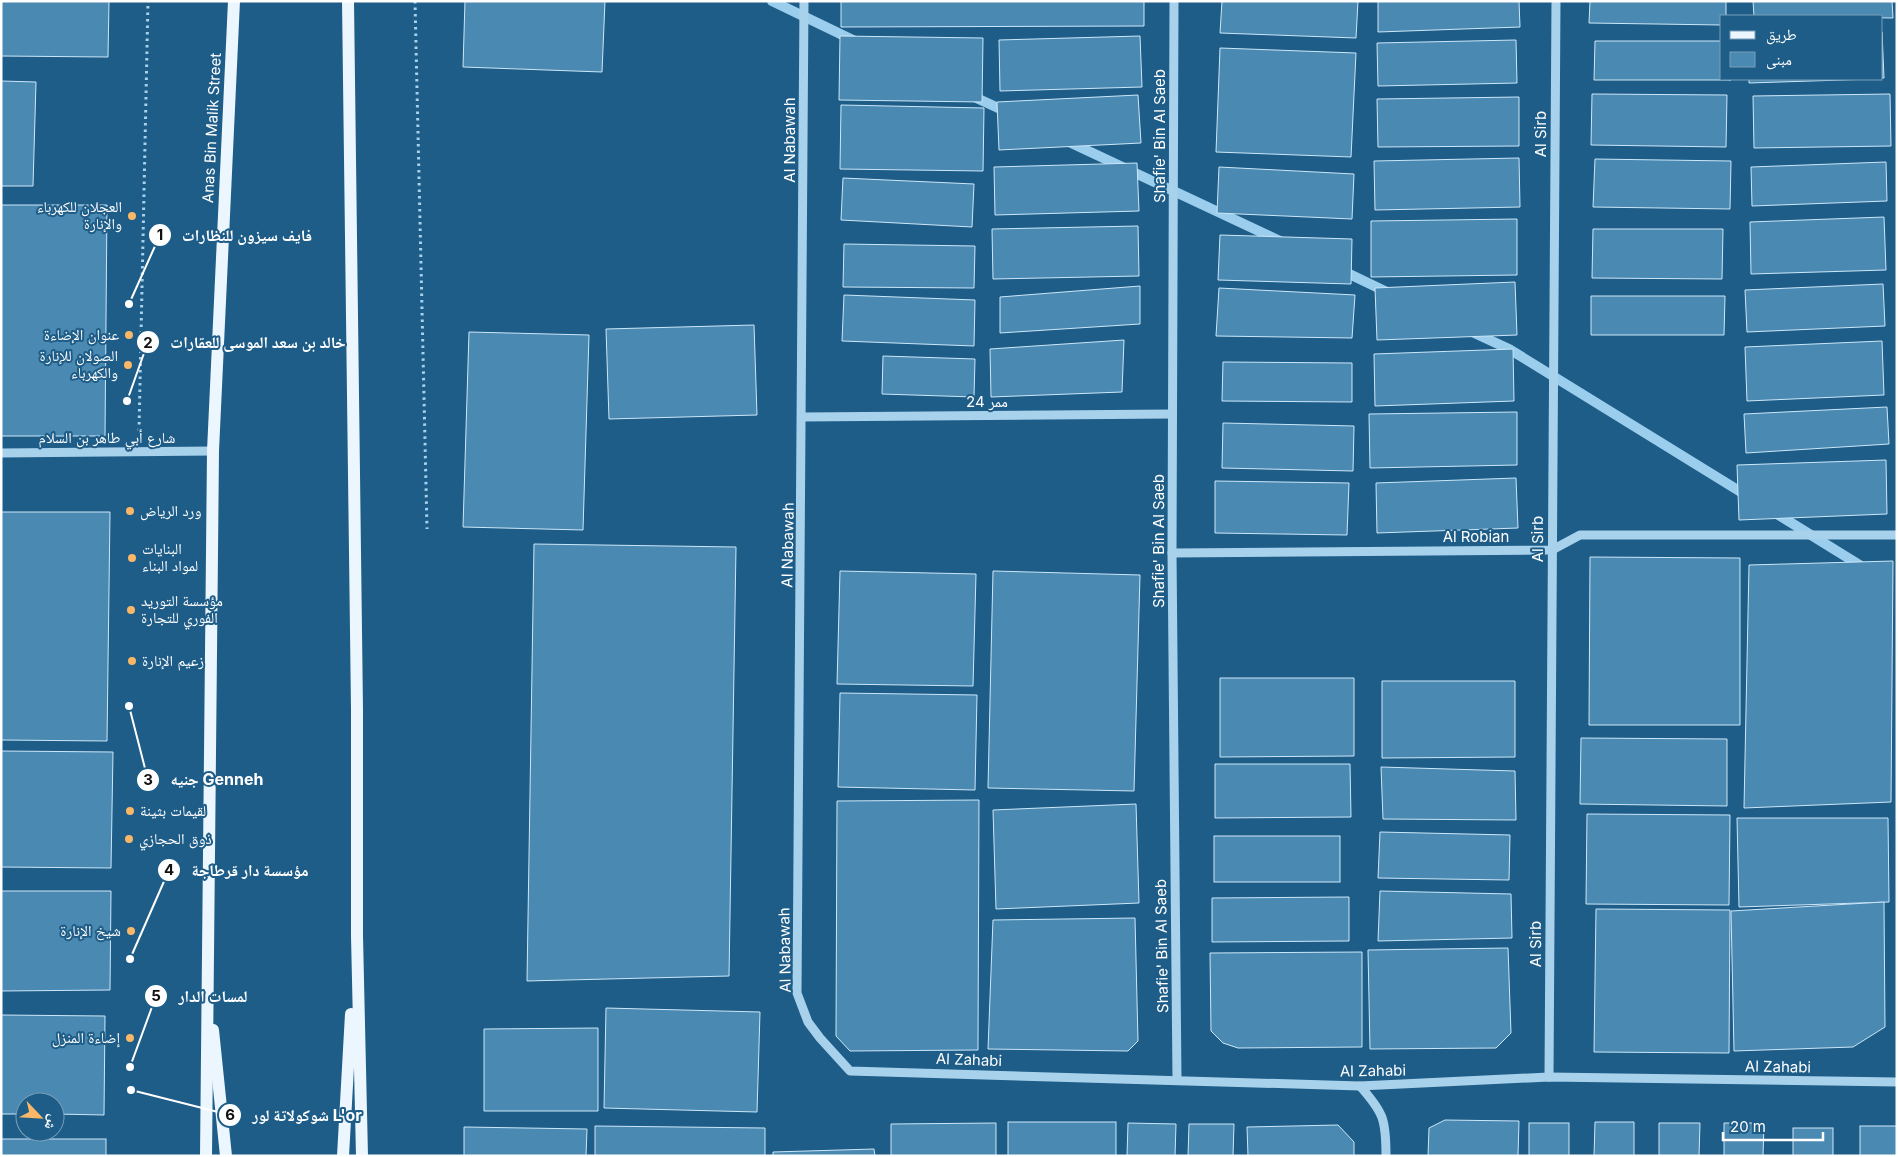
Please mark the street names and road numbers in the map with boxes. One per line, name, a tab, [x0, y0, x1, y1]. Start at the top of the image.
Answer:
street label: Anas Bin Malik Street	[198, 52, 225, 204]
street label: Shafie' Bin Al Saeb	[1150, 69, 1169, 203]
street label: Al Nabawah	[780, 97, 799, 183]
street label: Al Sirb	[1531, 111, 1550, 157]
street label: ممر 24	[966, 392, 1008, 411]
street label: شارع أبي طاهر بن السلام	[39, 428, 176, 450]
street label: Shafie' Bin Al Saeb	[1149, 474, 1168, 608]
street label: Al Nabawah	[777, 502, 798, 588]
street label: Al Sirb	[1528, 516, 1547, 562]
street label: Al Robian	[1443, 527, 1509, 546]
street label: Shafie' Bin Al Saeb	[1151, 879, 1172, 1013]
street label: Al Nabawah	[774, 907, 795, 993]
street label: Al Sirb	[1526, 921, 1545, 967]
street label: Al Zahabi	[936, 1049, 1002, 1070]
street label: Al Zahabi	[1745, 1056, 1811, 1077]
street label: Al Zahabi	[1340, 1060, 1406, 1081]

